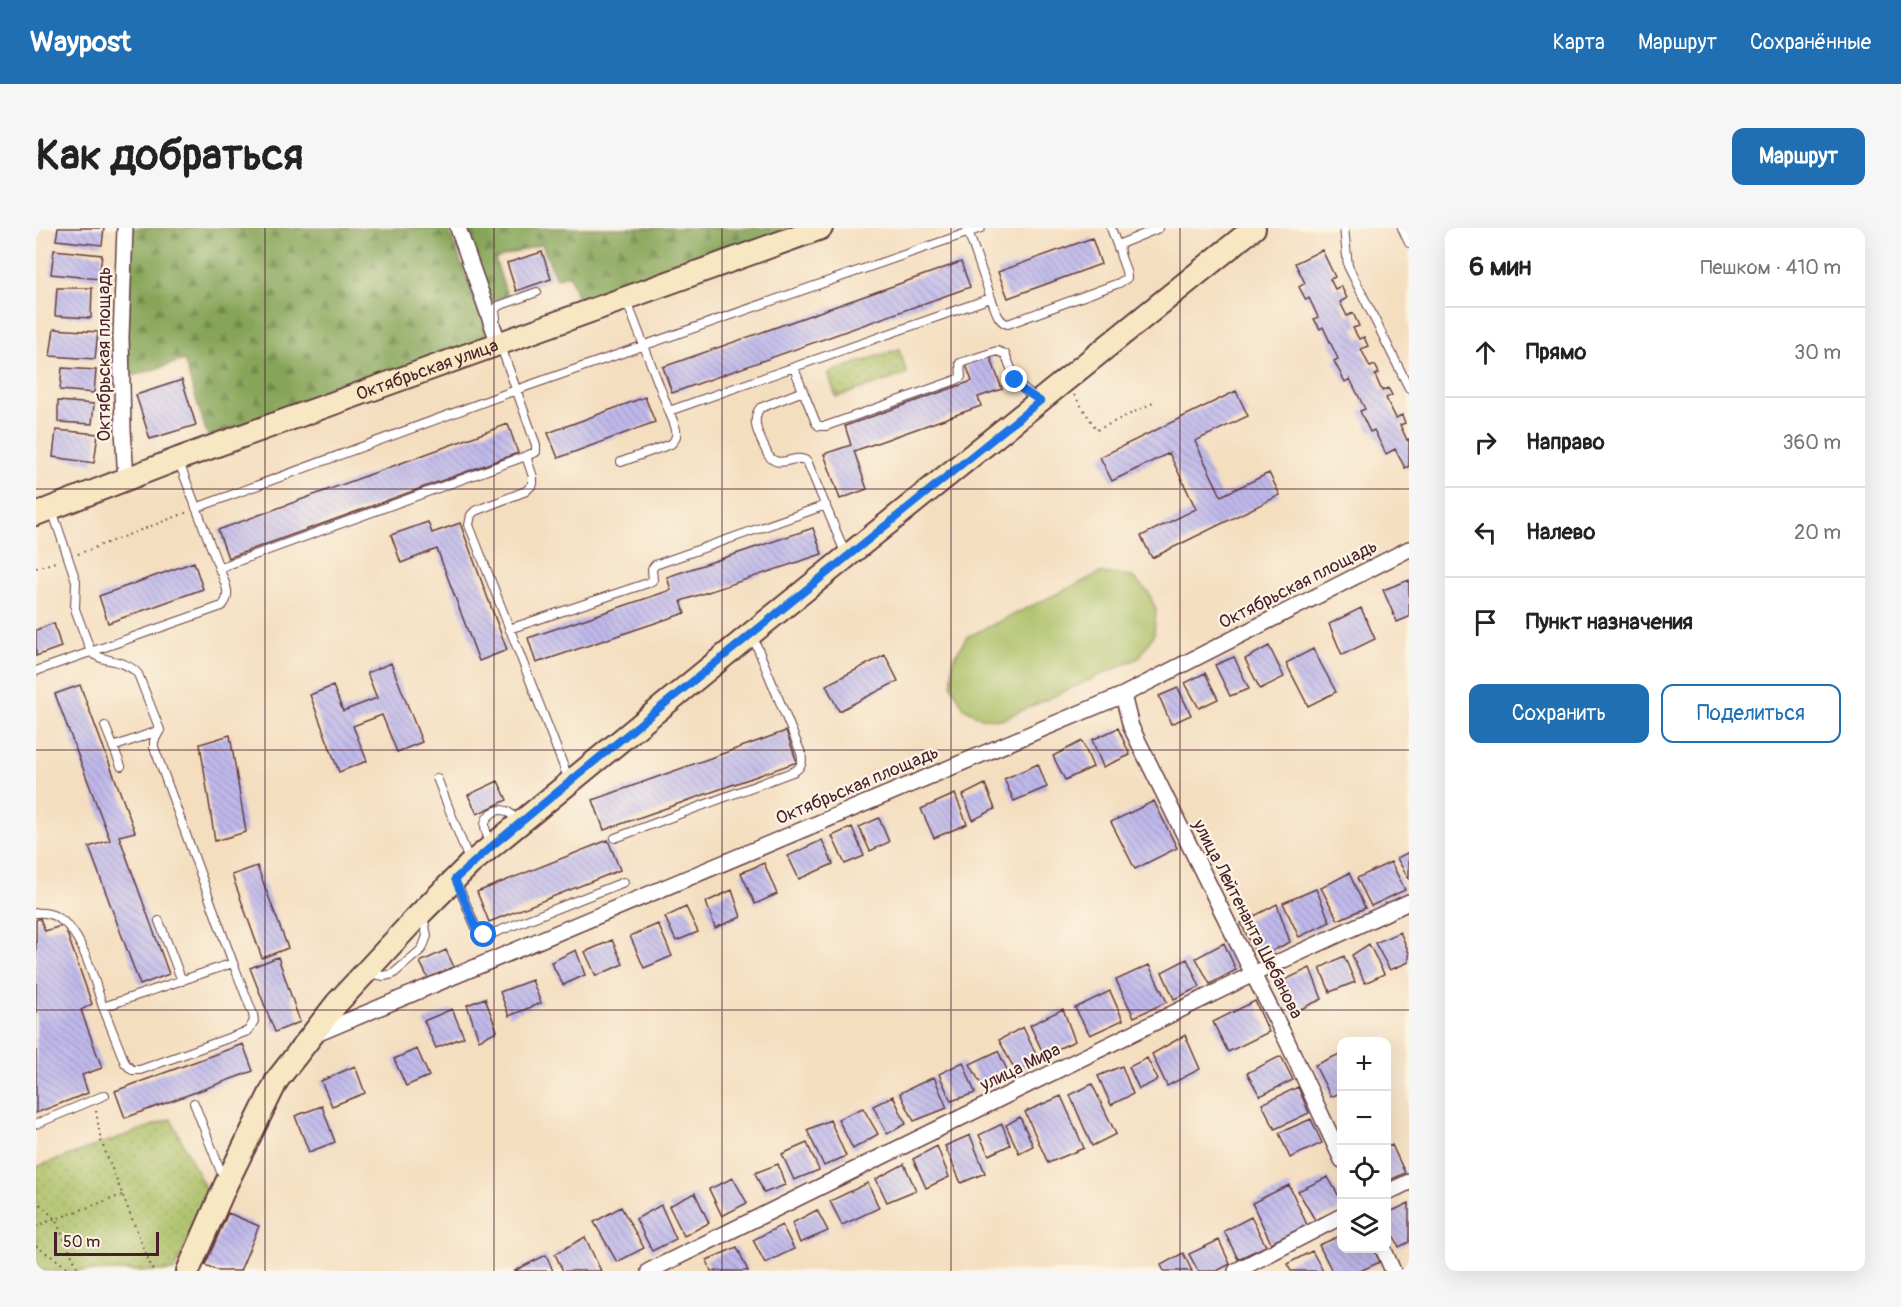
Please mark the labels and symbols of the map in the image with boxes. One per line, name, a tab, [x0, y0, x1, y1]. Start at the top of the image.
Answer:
street label: Октябрьская площадь	[93, 267, 116, 441]
street label: Октябрьская улица	[353, 334, 501, 406]
route end	[1001, 366, 1027, 392]
street label: Октябрьская площадь	[1215, 535, 1381, 634]
street label: Октябрьская площадь	[772, 741, 942, 830]
street label: улица Лейтенанта Шебанова	[1187, 815, 1308, 1023]
route start	[470, 921, 496, 947]
street label: улица Мира	[975, 1038, 1064, 1097]
scale bar	[54, 1229, 159, 1256]

